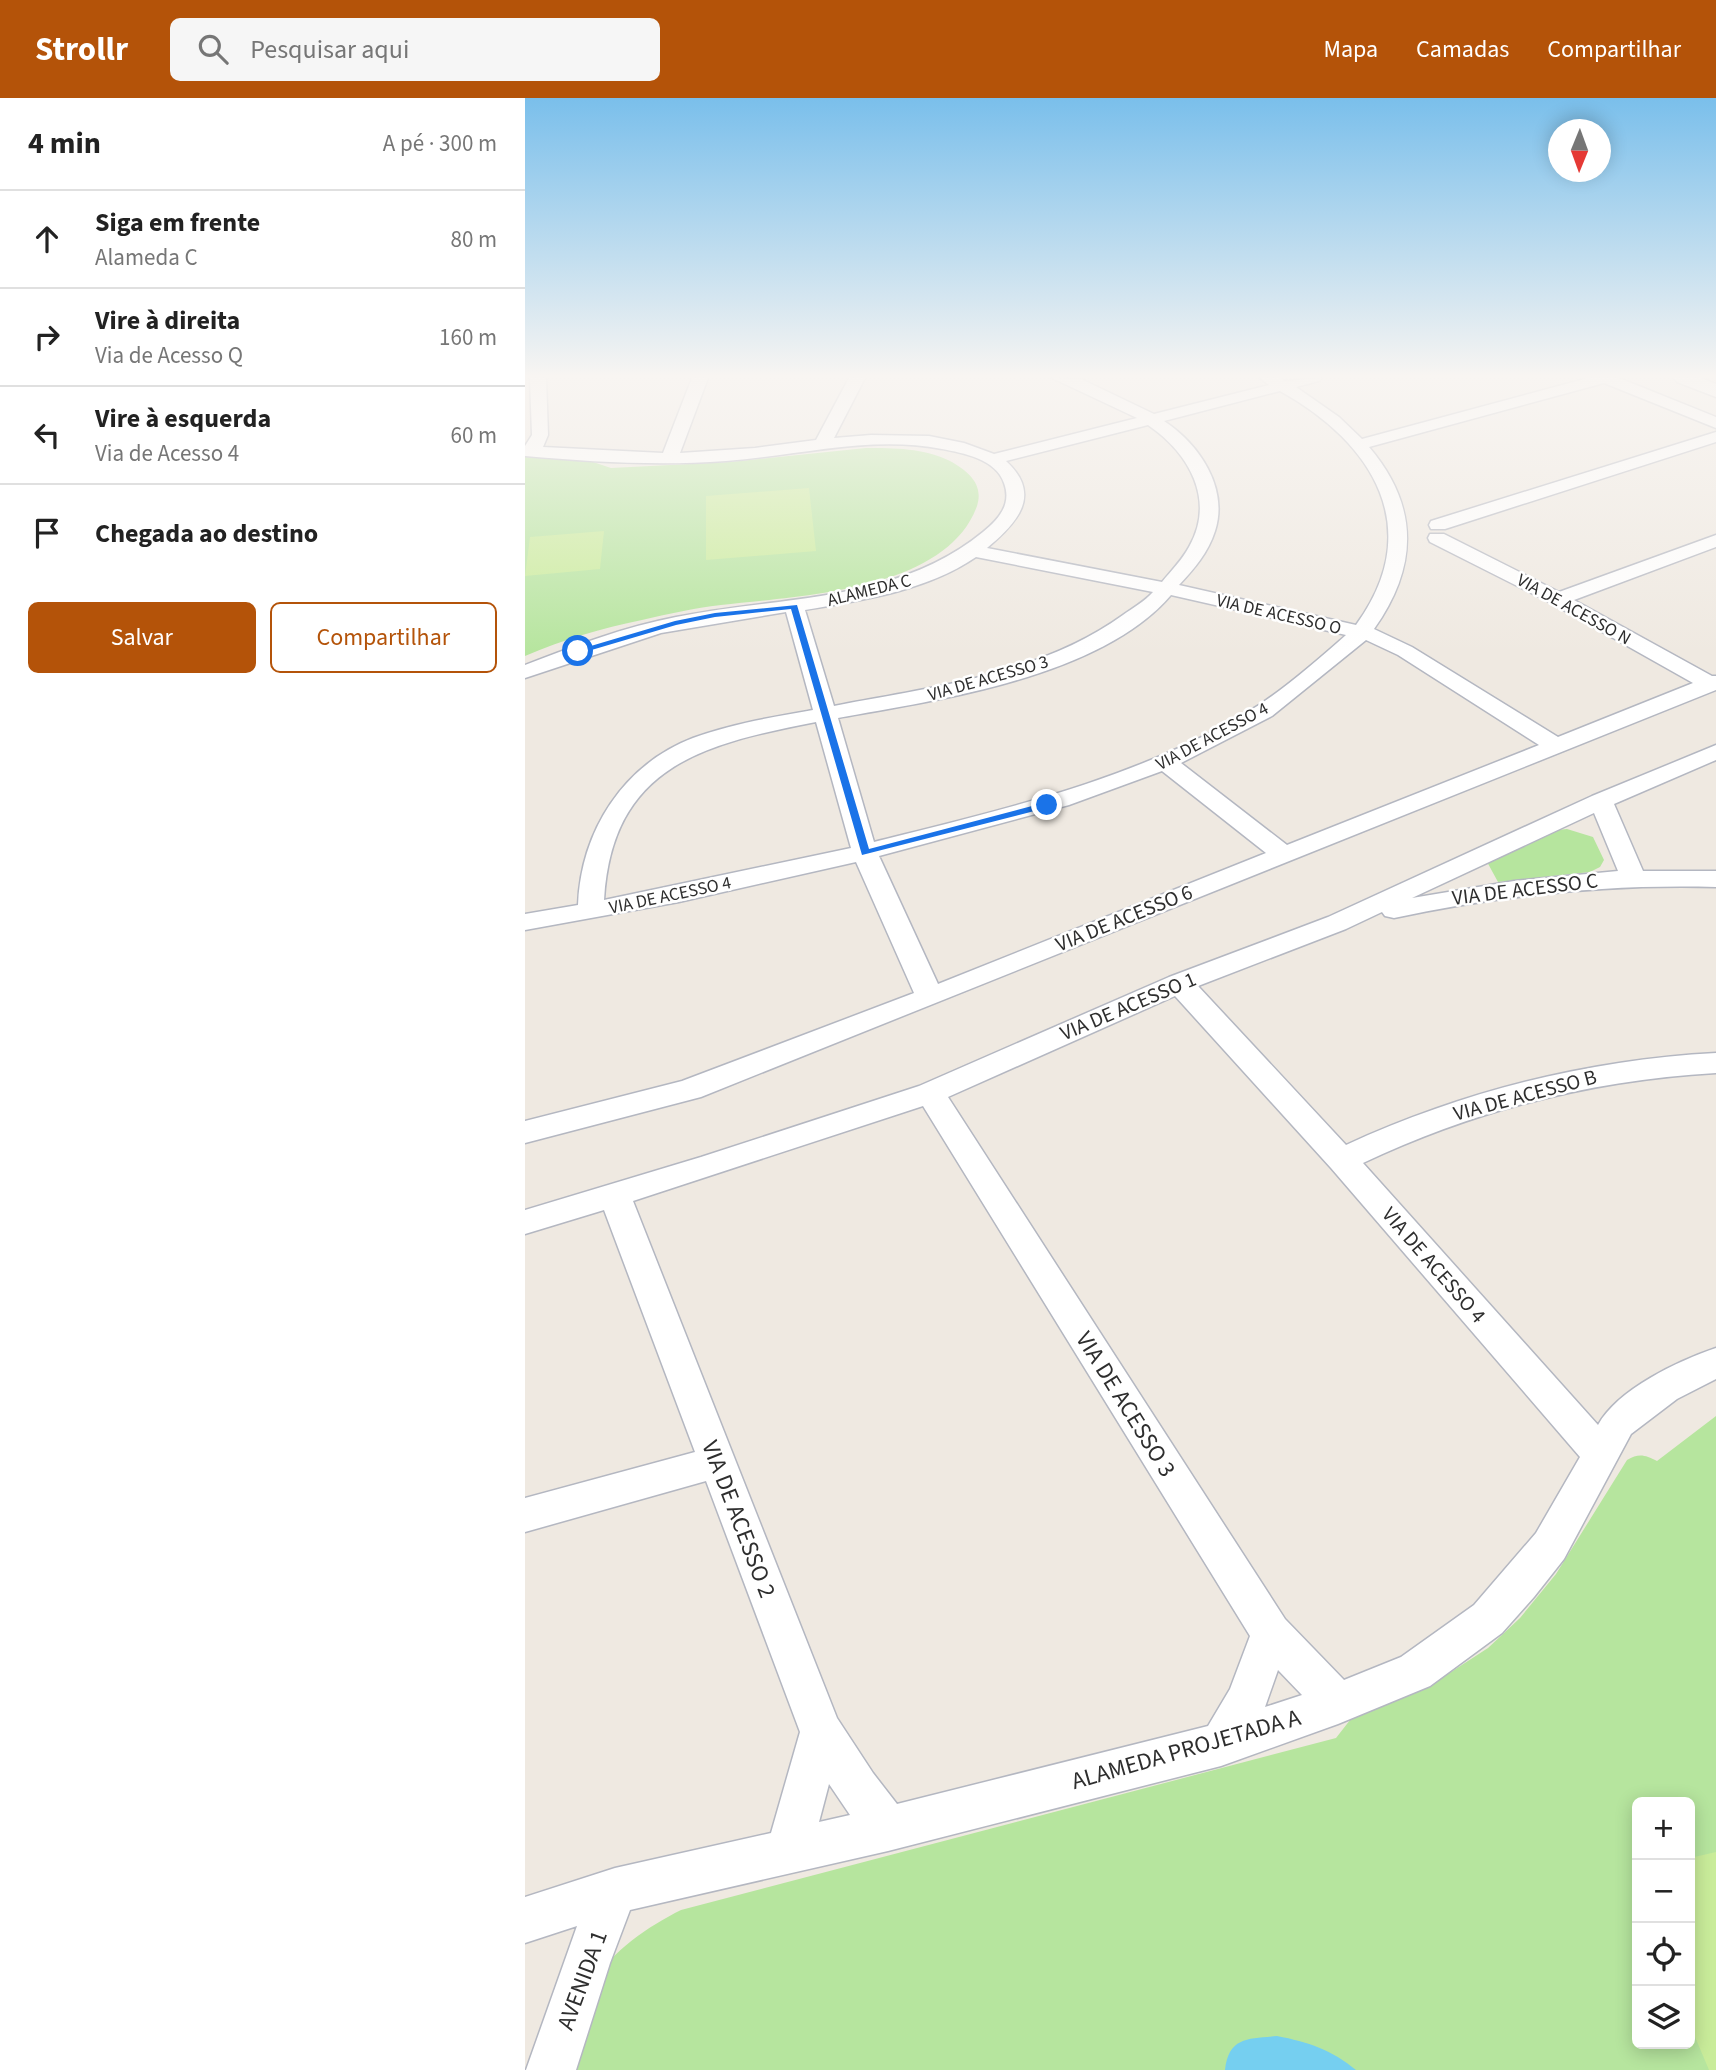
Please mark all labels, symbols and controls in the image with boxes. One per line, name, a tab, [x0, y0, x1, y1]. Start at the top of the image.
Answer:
search box	[170, 18, 660, 81]
text: Strollr	[35, 26, 128, 73]
icon: search	[194, 30, 232, 68]
text: Pesquisar aqui	[250, 31, 409, 68]
text: Mapa	[1323, 32, 1378, 67]
text: Camadas	[1416, 32, 1509, 67]
text: Compartilhar	[1547, 32, 1681, 67]
north arrow	[1548, 119, 1611, 182]
text: 4 min	[28, 122, 101, 165]
text: A pé · 300 m	[383, 127, 497, 160]
text: Siga em frente	[95, 204, 260, 241]
icon: ahead	[28, 220, 66, 258]
text: 80 m	[450, 223, 497, 256]
text: Alameda C	[95, 241, 198, 274]
text: Vire à direita	[95, 302, 240, 339]
icon: right	[28, 318, 66, 356]
text: 160 m	[439, 321, 497, 354]
text: Via de Acesso Q	[95, 339, 243, 372]
text: Vire à esquerda	[95, 400, 271, 437]
icon: left	[28, 416, 66, 454]
text: 60 m	[450, 419, 497, 452]
text: Via de Acesso 4	[95, 437, 239, 470]
icon: arrive	[28, 514, 66, 552]
text: Chegada ao destino	[95, 515, 318, 552]
street label: ALAMEDA C	[825, 568, 914, 613]
street label: VIA DE ACESSO N	[1512, 568, 1635, 651]
street label: VIA DE ACESSO O	[1214, 588, 1344, 641]
button: Salvar	[28, 602, 256, 673]
button: Compartilhar	[270, 602, 497, 673]
route start	[562, 635, 593, 666]
street label: VIA DE ACESSO 3	[925, 649, 1051, 708]
street label: VIA DE ACESSO 4	[1151, 696, 1273, 777]
route end	[1031, 789, 1062, 820]
street label: VIA DE ACESSO C	[1450, 865, 1600, 913]
street label: VIA DE ACESSO 4	[607, 870, 734, 921]
street label: VIA DE ACESSO 6	[1051, 877, 1197, 959]
street label: VIA DE ACESSO 1	[1055, 964, 1201, 1048]
street label: VIA DE ACESSO B	[1450, 1061, 1600, 1129]
street label: VIA DE ACESSO 4	[1375, 1200, 1493, 1330]
street label: VIA DE ACESSO 3	[1067, 1325, 1184, 1484]
street label: VIA DE ACESSO 2	[692, 1436, 785, 1603]
street label: ALAMEDA PROJETADA A	[1067, 1700, 1305, 1799]
map controls	[1632, 1797, 1695, 2049]
button: +	[1632, 1797, 1695, 1860]
button: −	[1632, 1860, 1695, 1923]
button: locate	[1632, 1923, 1695, 1986]
street label: AVENIDA 1	[548, 1925, 617, 2035]
button: layers	[1632, 1986, 1695, 2049]

